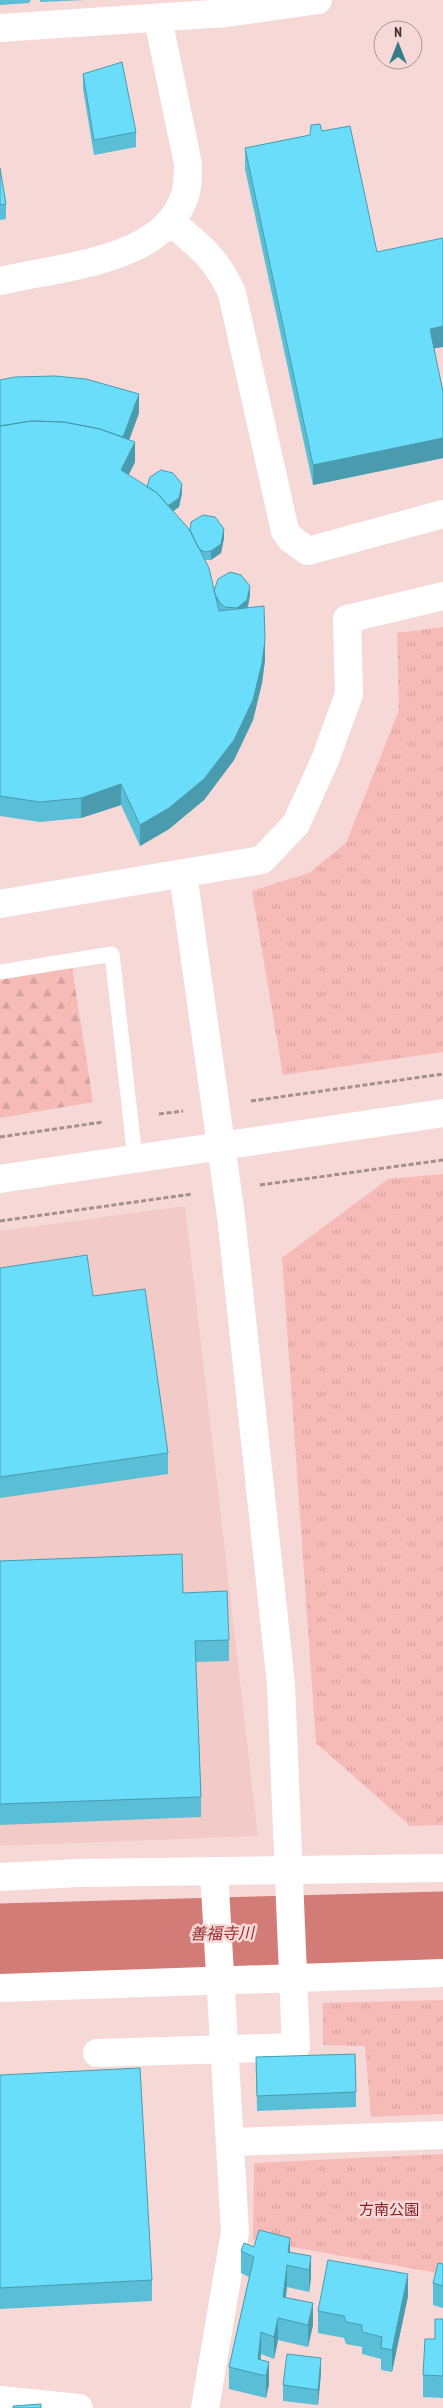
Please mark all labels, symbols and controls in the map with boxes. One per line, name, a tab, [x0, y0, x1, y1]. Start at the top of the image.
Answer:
north arrow	[373, 20, 423, 70]
text: N	[394, 23, 402, 41]
water label: 善福寺川	[190, 1922, 256, 1944]
park label: 方南公園	[359, 2200, 419, 2219]

